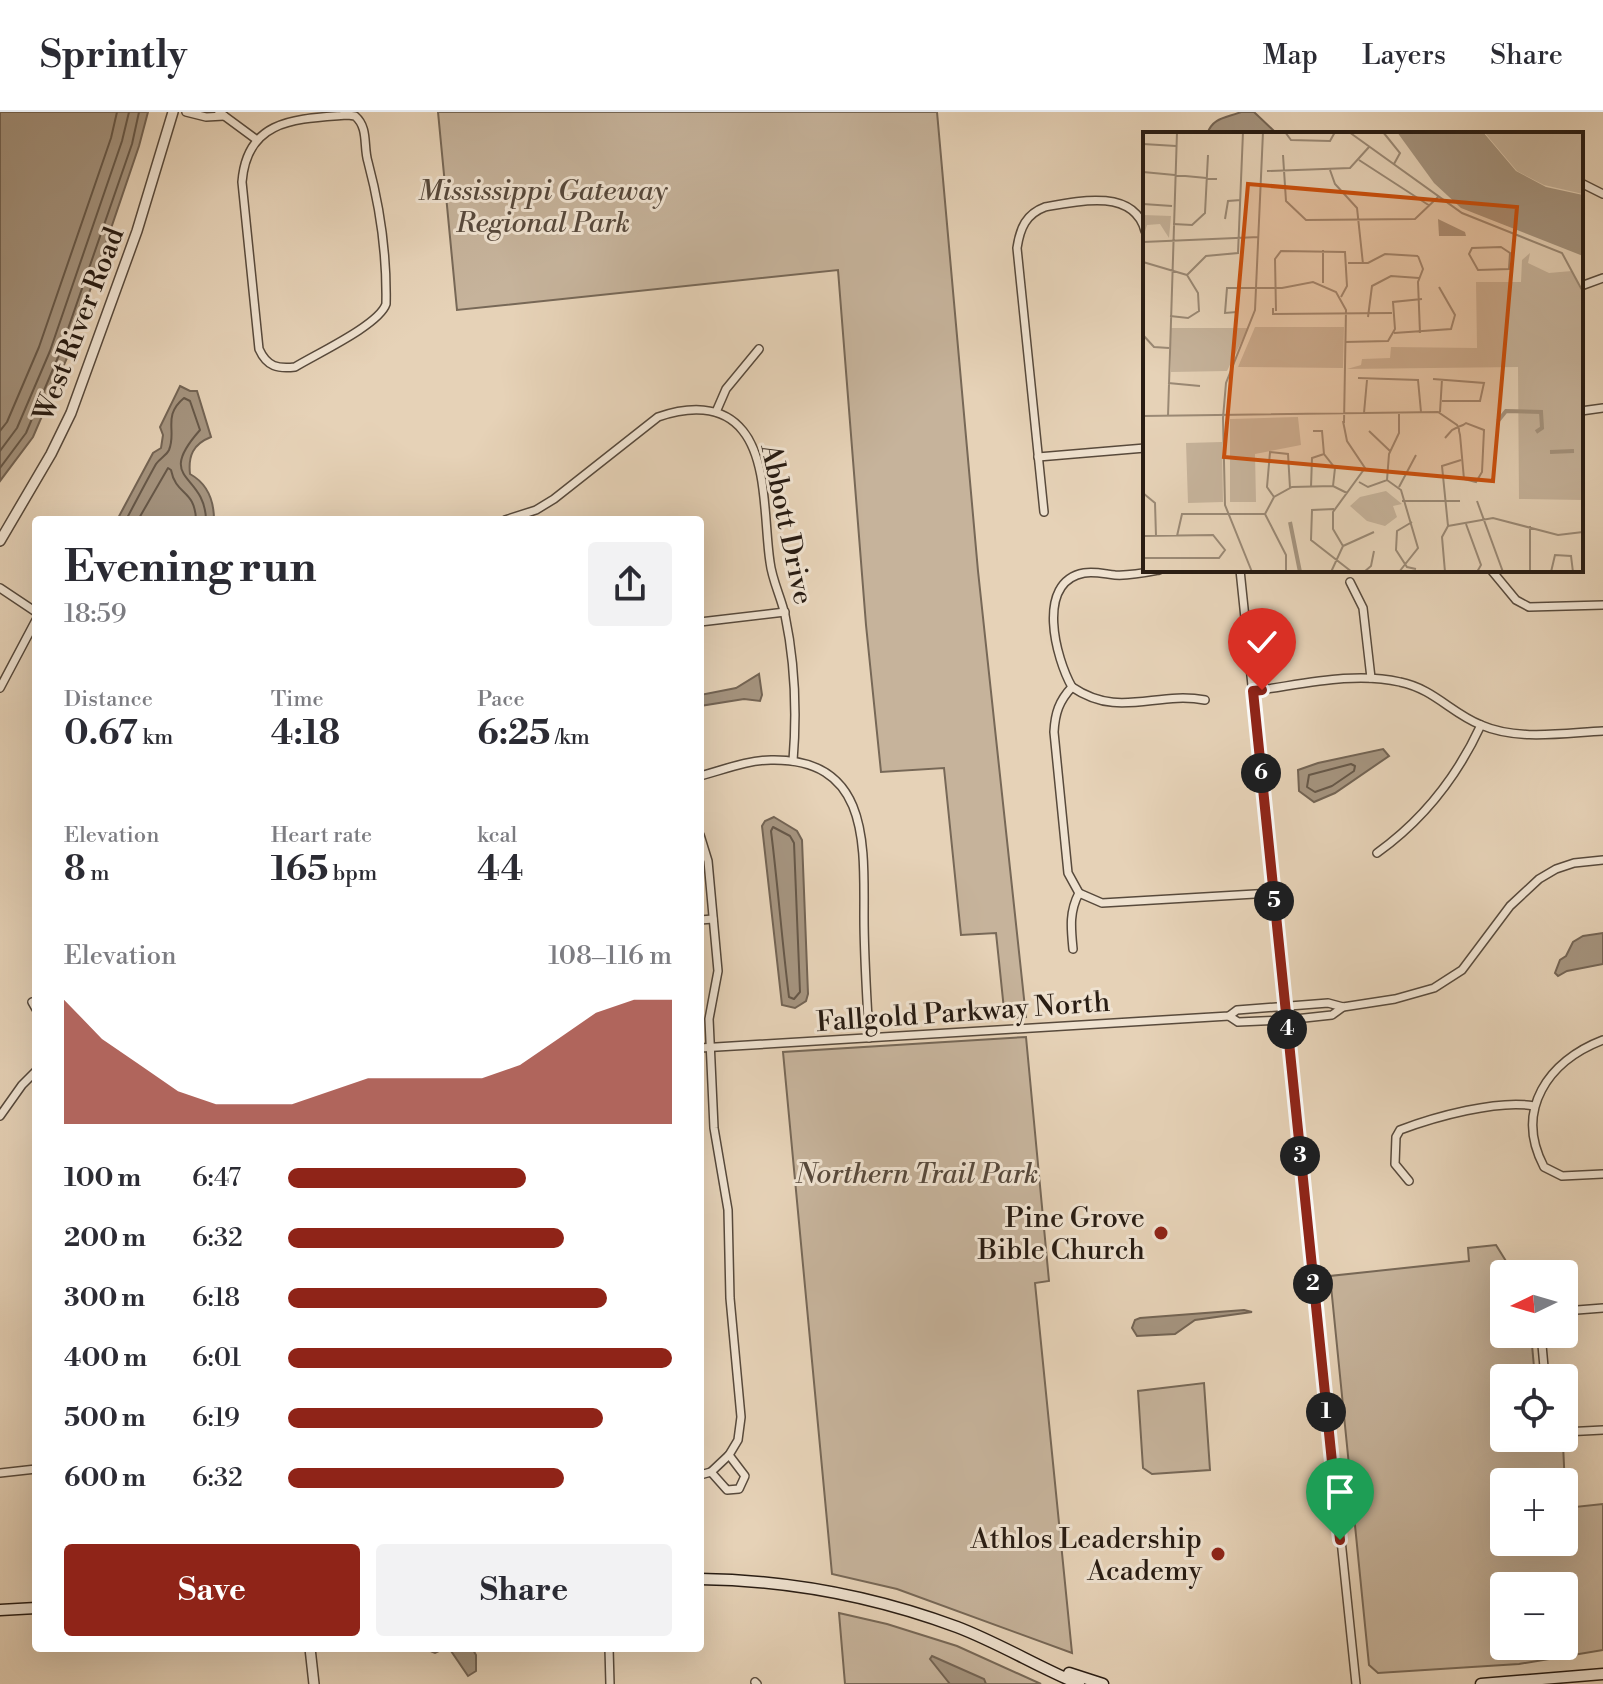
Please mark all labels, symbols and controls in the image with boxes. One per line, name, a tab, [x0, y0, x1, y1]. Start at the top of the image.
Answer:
text: Sprintly	[40, 32, 187, 79]
text: Map	[1263, 38, 1318, 73]
text: Layers	[1362, 38, 1446, 73]
text: Share	[1490, 38, 1563, 73]
inset map	[1143, 132, 1583, 572]
park label: Mississippi Gateway Regional Park	[418, 174, 669, 241]
street label: West River Road	[26, 223, 132, 427]
street label: Abbott Drive	[752, 440, 821, 608]
text: Evening run	[64, 540, 317, 595]
button: share	[588, 542, 672, 626]
text: 18:59	[64, 598, 127, 630]
pin	[1228, 608, 1296, 690]
icon: check	[1240, 620, 1284, 664]
text: Distance	[64, 686, 153, 713]
text: Time	[271, 686, 324, 713]
text: Pace	[477, 686, 525, 713]
text: 0.67	[64, 713, 138, 755]
text: 4:18	[271, 713, 340, 755]
text: 6:25	[477, 713, 550, 755]
text: km	[138, 724, 173, 751]
text: /km	[550, 724, 590, 751]
pin: 6	[1241, 753, 1281, 793]
text: 6	[1254, 759, 1268, 786]
text: Elevation	[64, 822, 159, 849]
text: Heart rate	[271, 822, 372, 849]
text: kcal	[477, 822, 517, 849]
text: 8	[64, 849, 86, 891]
text: 165	[271, 849, 328, 891]
text: 44	[477, 849, 523, 891]
text: m	[86, 860, 109, 887]
text: bpm	[328, 860, 377, 887]
pin: 5	[1254, 881, 1294, 921]
text: 5	[1267, 887, 1281, 914]
text: Elevation	[64, 940, 177, 972]
text: 108–116 m	[548, 940, 672, 972]
street label: Fallgold Parkway North	[815, 985, 1112, 1040]
pin: 4	[1267, 1009, 1307, 1049]
text: 4	[1280, 1015, 1294, 1042]
pin: 3	[1280, 1136, 1320, 1176]
text: 3	[1293, 1142, 1307, 1169]
park label: Northern Trail Park	[795, 1157, 1038, 1192]
text: 100 m	[64, 1162, 141, 1194]
text: 6:47	[192, 1162, 241, 1194]
place label: Pine Grove Bible Church	[977, 1201, 1145, 1268]
text: 200 m	[64, 1222, 146, 1254]
text: 6:32	[192, 1222, 243, 1254]
marker: Pine Grove Bible Church	[1152, 1224, 1170, 1242]
north arrow	[1490, 1260, 1578, 1348]
map controls	[1490, 1260, 1578, 1660]
pin: 2	[1293, 1264, 1333, 1304]
text: 2	[1306, 1270, 1320, 1297]
text: 300 m	[64, 1282, 145, 1314]
text: 6:18	[192, 1282, 240, 1314]
text: 400 m	[64, 1342, 147, 1374]
text: 6:01	[192, 1342, 241, 1374]
button: locate	[1490, 1364, 1578, 1452]
pin: 1	[1306, 1392, 1346, 1432]
text: 1	[1321, 1398, 1331, 1425]
text: 500 m	[64, 1402, 146, 1434]
text: 6:19	[192, 1402, 240, 1434]
pin	[1306, 1458, 1374, 1540]
text: 600 m	[64, 1462, 146, 1494]
text: 6:32	[192, 1462, 243, 1494]
button: +	[1490, 1468, 1578, 1556]
icon: arrive	[1318, 1470, 1362, 1514]
place label: Athlos Leadership Academy	[969, 1522, 1202, 1589]
button: Save	[64, 1544, 360, 1636]
button: Share	[376, 1544, 672, 1636]
marker: Athlos Leadership Academy	[1209, 1545, 1227, 1563]
button: −	[1490, 1572, 1578, 1660]

